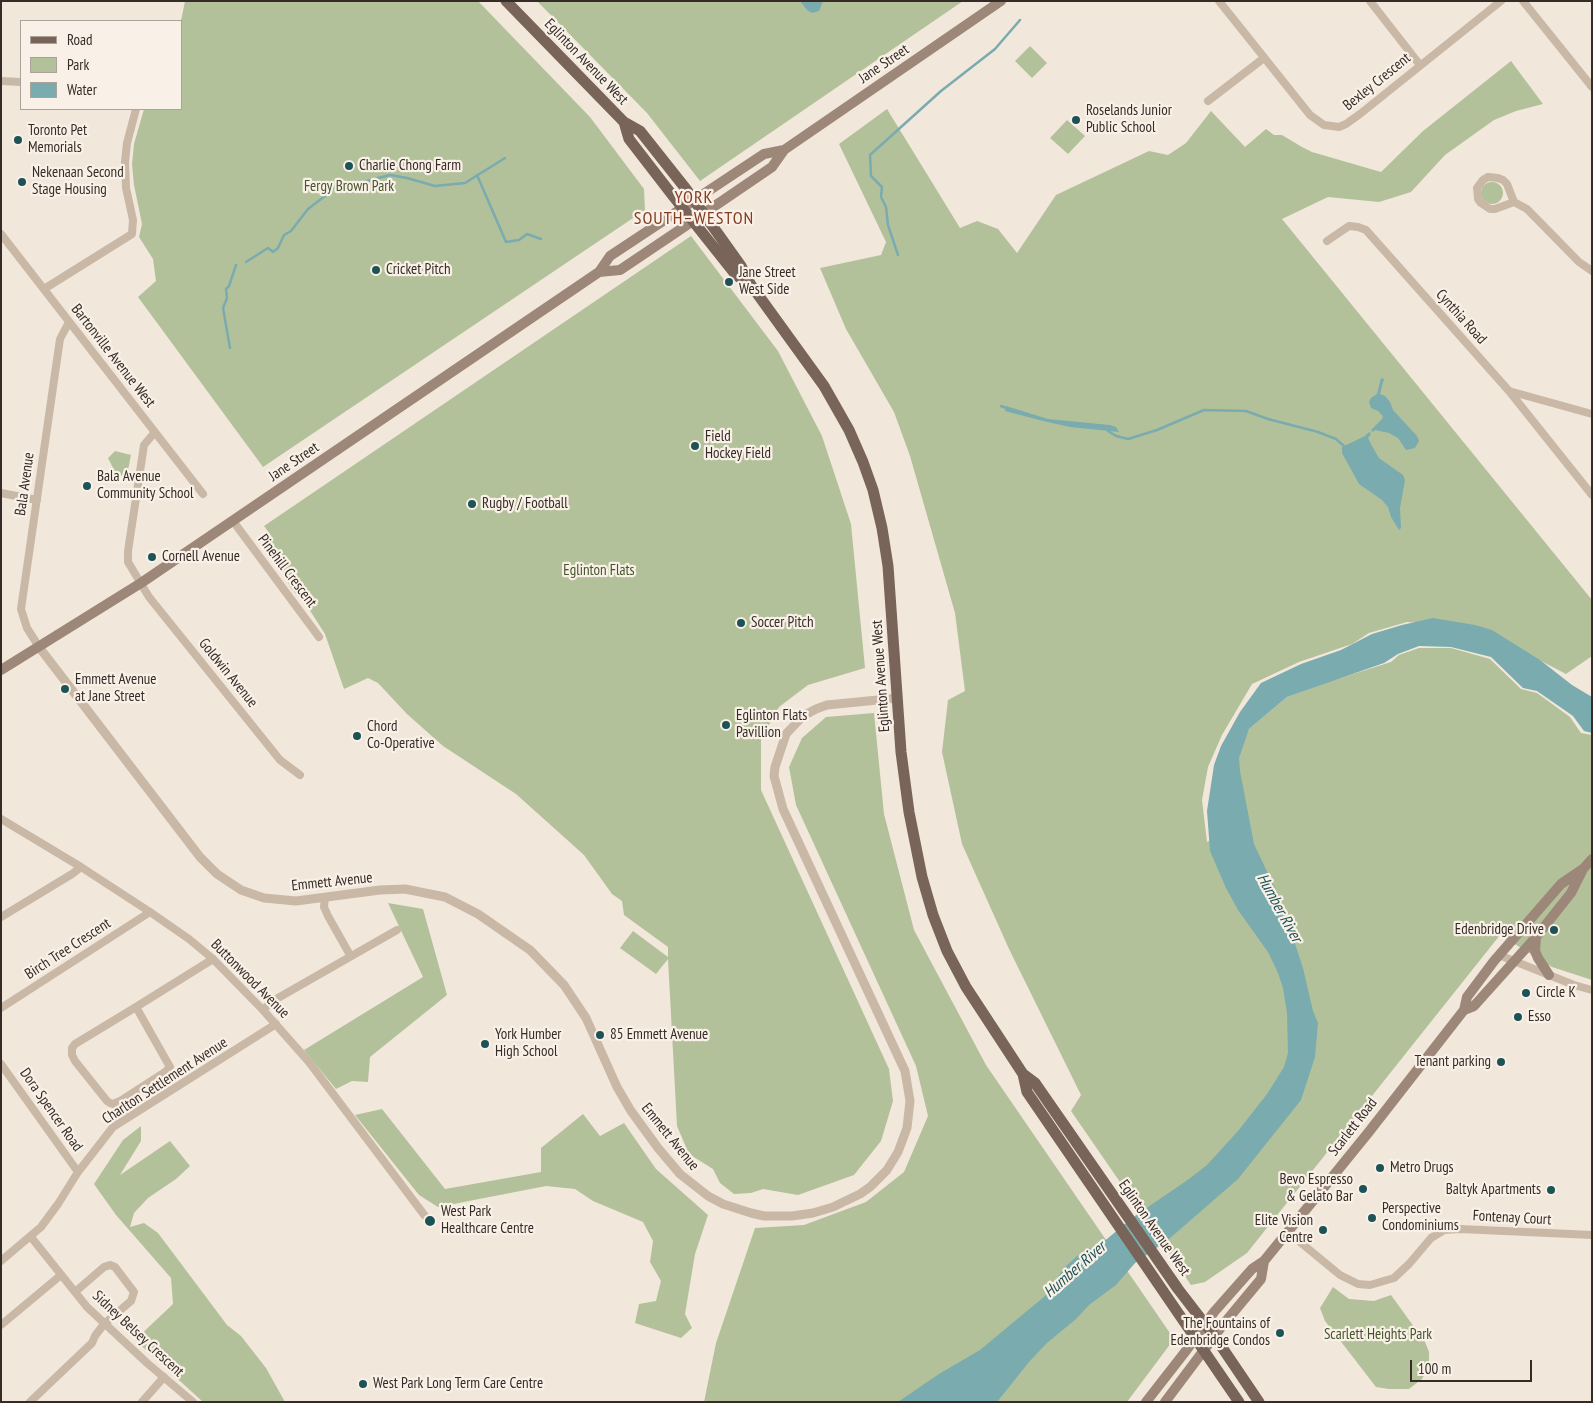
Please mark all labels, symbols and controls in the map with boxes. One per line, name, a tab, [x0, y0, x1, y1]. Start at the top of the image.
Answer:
street label: Eglinton Avenue West	[540, 15, 632, 109]
legend	[20, 20, 182, 110]
text: Road	[67, 30, 93, 49]
street label: Jane Street	[855, 41, 913, 87]
street label: Bexley Crescent	[1340, 49, 1414, 115]
text: Park	[67, 55, 89, 74]
text: Water	[67, 80, 97, 99]
place label: Roselands Junior Public School	[1086, 102, 1172, 137]
marker: Roselands Junior Public School	[1070, 114, 1082, 126]
place label: Toronto Pet Memorials	[28, 122, 87, 157]
marker: Toronto Pet Memorials	[12, 134, 24, 146]
place label: Charlie Chong Farm	[359, 157, 461, 175]
marker: Charlie Chong Farm	[343, 160, 355, 172]
place label: Nekenaan Second Stage Housing	[32, 164, 124, 199]
marker: Nekenaan Second Stage Housing	[16, 176, 28, 188]
park label: Fergy Brown Park	[304, 178, 394, 196]
district label: YORK SOUTH–WESTON	[632, 187, 756, 230]
place label: Cricket Pitch	[386, 261, 451, 279]
marker: Cricket Pitch	[370, 264, 382, 276]
place label: Jane Street West Side	[739, 264, 796, 299]
marker: Jane Street West Side	[723, 276, 735, 288]
street label: Cynthia Road	[1432, 286, 1490, 348]
street label: Bartonville Avenue West	[67, 301, 159, 411]
place label: Field Hockey Field	[705, 428, 771, 463]
street label: Jane Street	[265, 439, 323, 485]
marker: Field Hockey Field	[689, 440, 701, 452]
street label: Bala Avenue	[12, 451, 38, 517]
place label: Bala Avenue Community School	[97, 468, 193, 503]
marker: Bala Avenue Community School	[81, 480, 93, 492]
place label: Rugby / Football	[482, 495, 568, 513]
marker: Rugby / Football	[466, 498, 478, 510]
street label: Pinehill Crescent	[254, 531, 320, 611]
place label: Cornell Avenue	[162, 548, 240, 566]
marker: Cornell Avenue	[146, 551, 158, 563]
park label: Eglinton Flats	[563, 562, 635, 580]
place label: Soccer Pitch	[751, 614, 814, 632]
marker: Soccer Pitch	[735, 617, 747, 629]
street label: Eglinton Avenue West	[868, 619, 894, 733]
street label: Goldwin Avenue	[195, 635, 261, 711]
place label: Emmett Avenue at Jane Street	[75, 671, 157, 706]
marker: Emmett Avenue at Jane Street	[59, 683, 71, 695]
place label: Eglinton Flats Pavillion	[736, 707, 807, 742]
place label: Chord Co-Operative	[367, 718, 435, 753]
marker: Eglinton Flats Pavillion	[720, 719, 732, 731]
marker: Chord Co-Operative	[351, 730, 363, 742]
street label: Emmett Avenue	[291, 869, 373, 895]
water label: Humber River	[1252, 870, 1306, 946]
street label: Birch Tree Crescent	[22, 915, 114, 983]
place label: Edenbridge Drive	[1455, 921, 1544, 939]
marker: Edenbridge Drive	[1548, 924, 1560, 936]
street label: Buttonwood Avenue	[207, 936, 293, 1022]
place label: Circle K	[1536, 984, 1576, 1002]
marker: Circle K	[1520, 987, 1532, 999]
place label: Esso	[1528, 1008, 1551, 1026]
marker: Esso	[1512, 1011, 1524, 1023]
place label: York Humber High School	[495, 1026, 561, 1061]
place label: 85 Emmett Avenue	[610, 1026, 708, 1044]
marker: 85 Emmett Avenue	[594, 1029, 606, 1041]
street label: Charlton Settlement Avenue	[99, 1034, 231, 1128]
marker: York Humber High School	[479, 1038, 491, 1050]
place label: Tenant parking	[1414, 1053, 1491, 1071]
marker: Tenant parking	[1495, 1056, 1507, 1068]
street label: Dora Spencer Road	[16, 1065, 86, 1155]
street label: Scarlett Road	[1325, 1094, 1381, 1160]
street label: Emmett Avenue	[637, 1100, 703, 1174]
place label: Metro Drugs	[1390, 1159, 1454, 1177]
marker: Metro Drugs	[1374, 1162, 1386, 1174]
place label: Bevo Espresso & Gelato Bar	[1280, 1171, 1353, 1206]
street label: Eglinton Avenue West	[1114, 1177, 1194, 1279]
place label: Baltyk Apartments	[1446, 1181, 1541, 1199]
marker: Bevo Espresso & Gelato Bar	[1357, 1183, 1369, 1195]
marker: Baltyk Apartments	[1545, 1184, 1557, 1196]
place label: Perspective Condominiums	[1382, 1200, 1459, 1235]
place label: West Park Healthcare Centre	[441, 1203, 534, 1238]
street label: Fontenay Court	[1472, 1207, 1552, 1229]
place label: Elite Vision Centre	[1255, 1212, 1313, 1247]
marker: Perspective Condominiums	[1366, 1212, 1378, 1224]
marker: West Park Healthcare Centre	[423, 1214, 437, 1228]
marker: Elite Vision Centre	[1317, 1224, 1329, 1236]
water label: Humber River	[1040, 1238, 1110, 1302]
street label: Sidney Belsey Crescent	[89, 1287, 187, 1381]
place label: The Fountains of Edenbridge Condos	[1171, 1315, 1270, 1350]
park label: Scarlett Heights Park	[1324, 1326, 1432, 1344]
marker: The Fountains of Edenbridge Condos	[1274, 1327, 1286, 1339]
scale bar	[1413, 1350, 1536, 1382]
text: 100 m	[1418, 1359, 1451, 1378]
place label: West Park Long Term Care Centre	[373, 1375, 543, 1393]
marker: West Park Long Term Care Centre	[357, 1378, 369, 1390]

